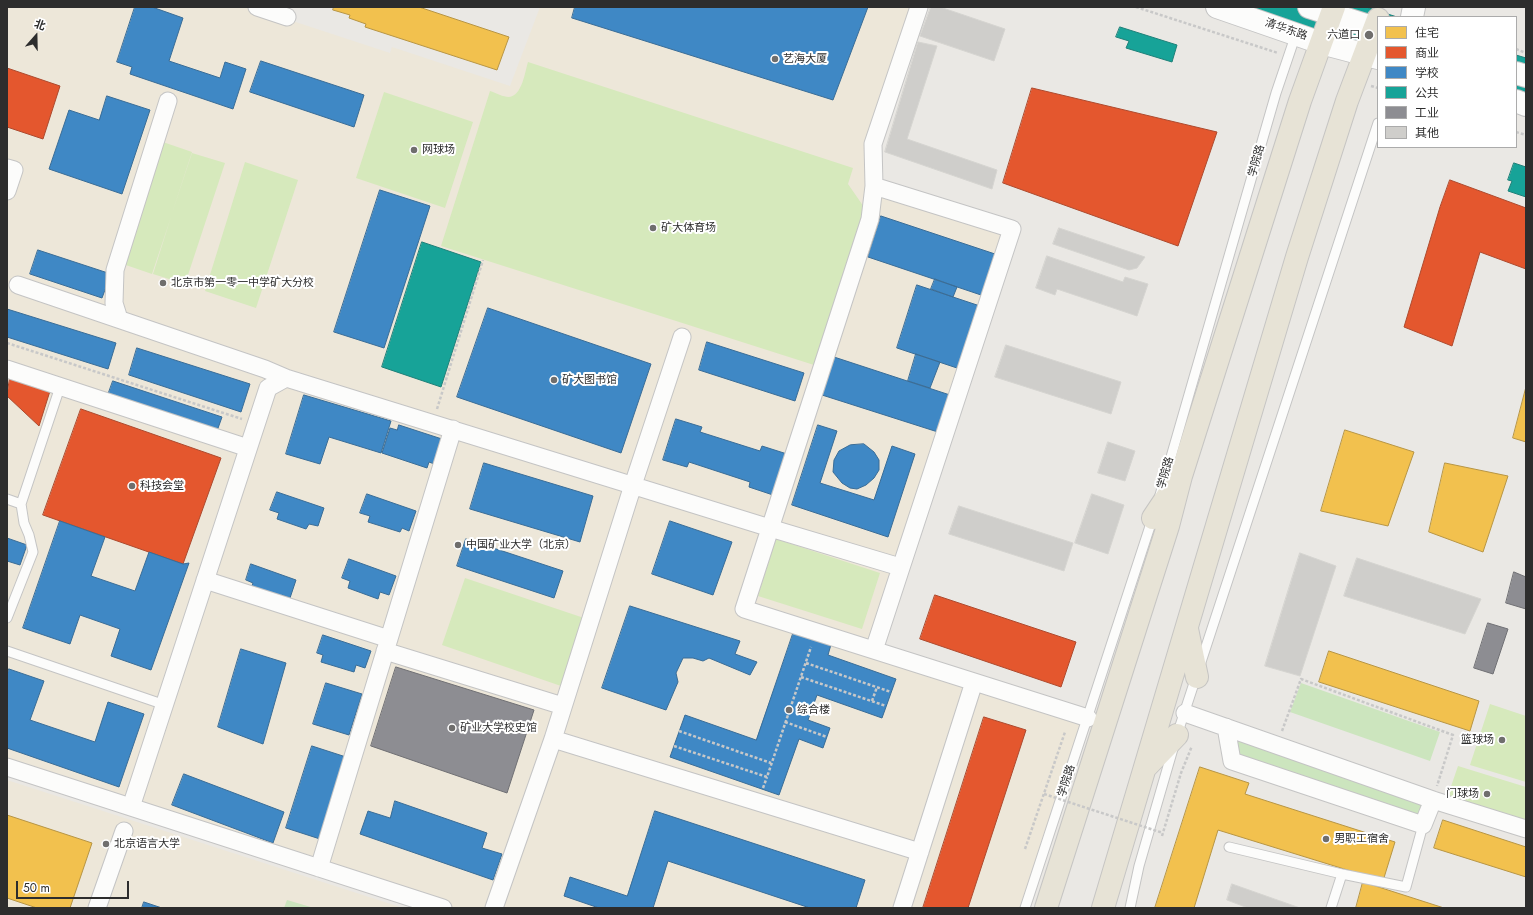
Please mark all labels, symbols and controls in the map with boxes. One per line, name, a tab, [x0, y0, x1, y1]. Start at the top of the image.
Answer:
text: 北	[32, 15, 48, 34]
north arrow	[16, 16, 56, 56]
legend	[1377, 16, 1517, 148]
street label: 清华东路	[1263, 17, 1309, 43]
text: 住宅	[1415, 24, 1439, 42]
place label: 六道口	[1327, 28, 1360, 42]
marker: 六道口	[1363, 29, 1375, 41]
text: 商业	[1415, 44, 1439, 62]
place label: 艺海大厦	[783, 52, 827, 66]
marker: 艺海大厦	[770, 54, 780, 64]
text: 学校	[1415, 64, 1439, 82]
text: 公共	[1415, 84, 1439, 102]
text: 工业	[1415, 104, 1439, 122]
text: 其他	[1415, 124, 1439, 142]
place label: 网球场	[422, 143, 455, 157]
street label: 学院路	[1246, 143, 1268, 179]
marker: 网球场	[409, 145, 419, 155]
place label: 矿大体育场	[661, 221, 716, 235]
marker: 矿大体育场	[648, 223, 658, 233]
place label: 北京市第一零一中学矿大分校	[171, 276, 314, 290]
marker: 北京市第一零一中学矿大分校	[158, 278, 168, 288]
place label: 矿大图书馆	[562, 373, 617, 387]
marker: 矿大图书馆	[549, 375, 559, 385]
street label: 学院路	[1155, 455, 1177, 491]
place label: 科技会堂	[140, 479, 184, 493]
marker: 科技会堂	[127, 481, 137, 491]
place label: 中国矿业大学（北京）	[466, 538, 576, 552]
marker: 中国矿业大学（北京）	[453, 540, 463, 550]
place label: 综合楼	[797, 703, 830, 717]
marker: 综合楼	[784, 705, 794, 715]
place label: 矿业大学校史馆	[460, 721, 537, 735]
marker: 矿业大学校史馆	[447, 723, 457, 733]
place label: 篮球场	[1461, 733, 1494, 747]
marker: 篮球场	[1497, 735, 1507, 745]
street label: 学院路	[1056, 763, 1078, 799]
place label: 门球场	[1446, 787, 1479, 801]
marker: 门球场	[1482, 789, 1492, 799]
place label: 男职工宿舍	[1334, 832, 1389, 846]
marker: 男职工宿舍	[1321, 834, 1331, 844]
place label: 北京语言大学	[114, 837, 180, 851]
marker: 北京语言大学	[101, 839, 111, 849]
scale bar	[18, 873, 131, 899]
text: 50 m	[23, 879, 50, 897]

